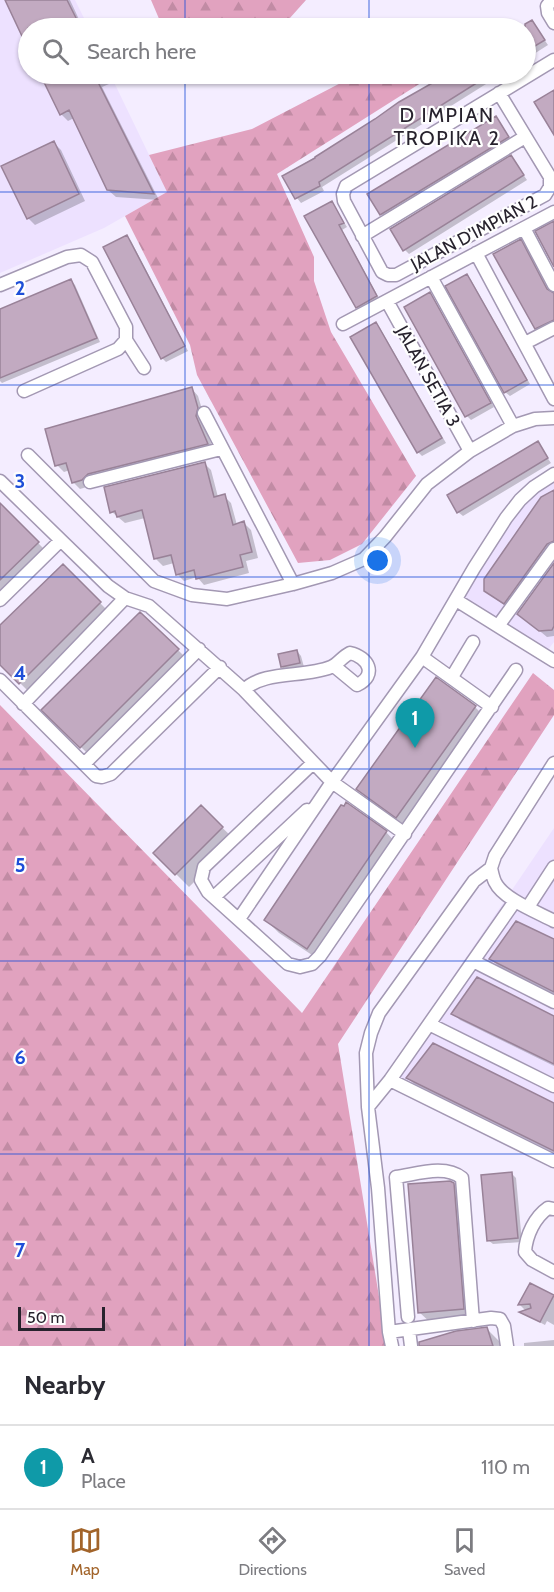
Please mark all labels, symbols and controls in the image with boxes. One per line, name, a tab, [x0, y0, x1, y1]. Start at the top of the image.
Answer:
search box	[18, 18, 536, 84]
icon: search	[39, 35, 72, 68]
text: Search here	[87, 38, 196, 65]
district label: D IMPIAN TROPIKA 2	[394, 103, 500, 150]
street label: JALAN D'IMPIAN 2	[406, 190, 541, 276]
text: 2	[15, 276, 25, 300]
street label: JALAN SETIA 3	[391, 321, 465, 430]
text: 3	[15, 469, 25, 493]
your location	[363, 546, 392, 575]
text: 4	[14, 661, 26, 685]
pin: 1	[396, 698, 434, 748]
text: 5	[15, 853, 25, 877]
text: 6	[14, 1045, 26, 1069]
text: 7	[15, 1238, 26, 1262]
scale bar	[18, 1304, 105, 1332]
text: 50 m	[27, 1308, 64, 1327]
text: Nearby	[24, 1369, 105, 1401]
text: A	[81, 1442, 95, 1469]
text: 1	[40, 1455, 47, 1479]
text: 110 m	[481, 1455, 530, 1479]
text: Place	[81, 1469, 126, 1493]
tab: Map	[69, 1524, 102, 1579]
tab: Directions	[239, 1524, 307, 1579]
tab: Saved	[444, 1524, 485, 1579]

